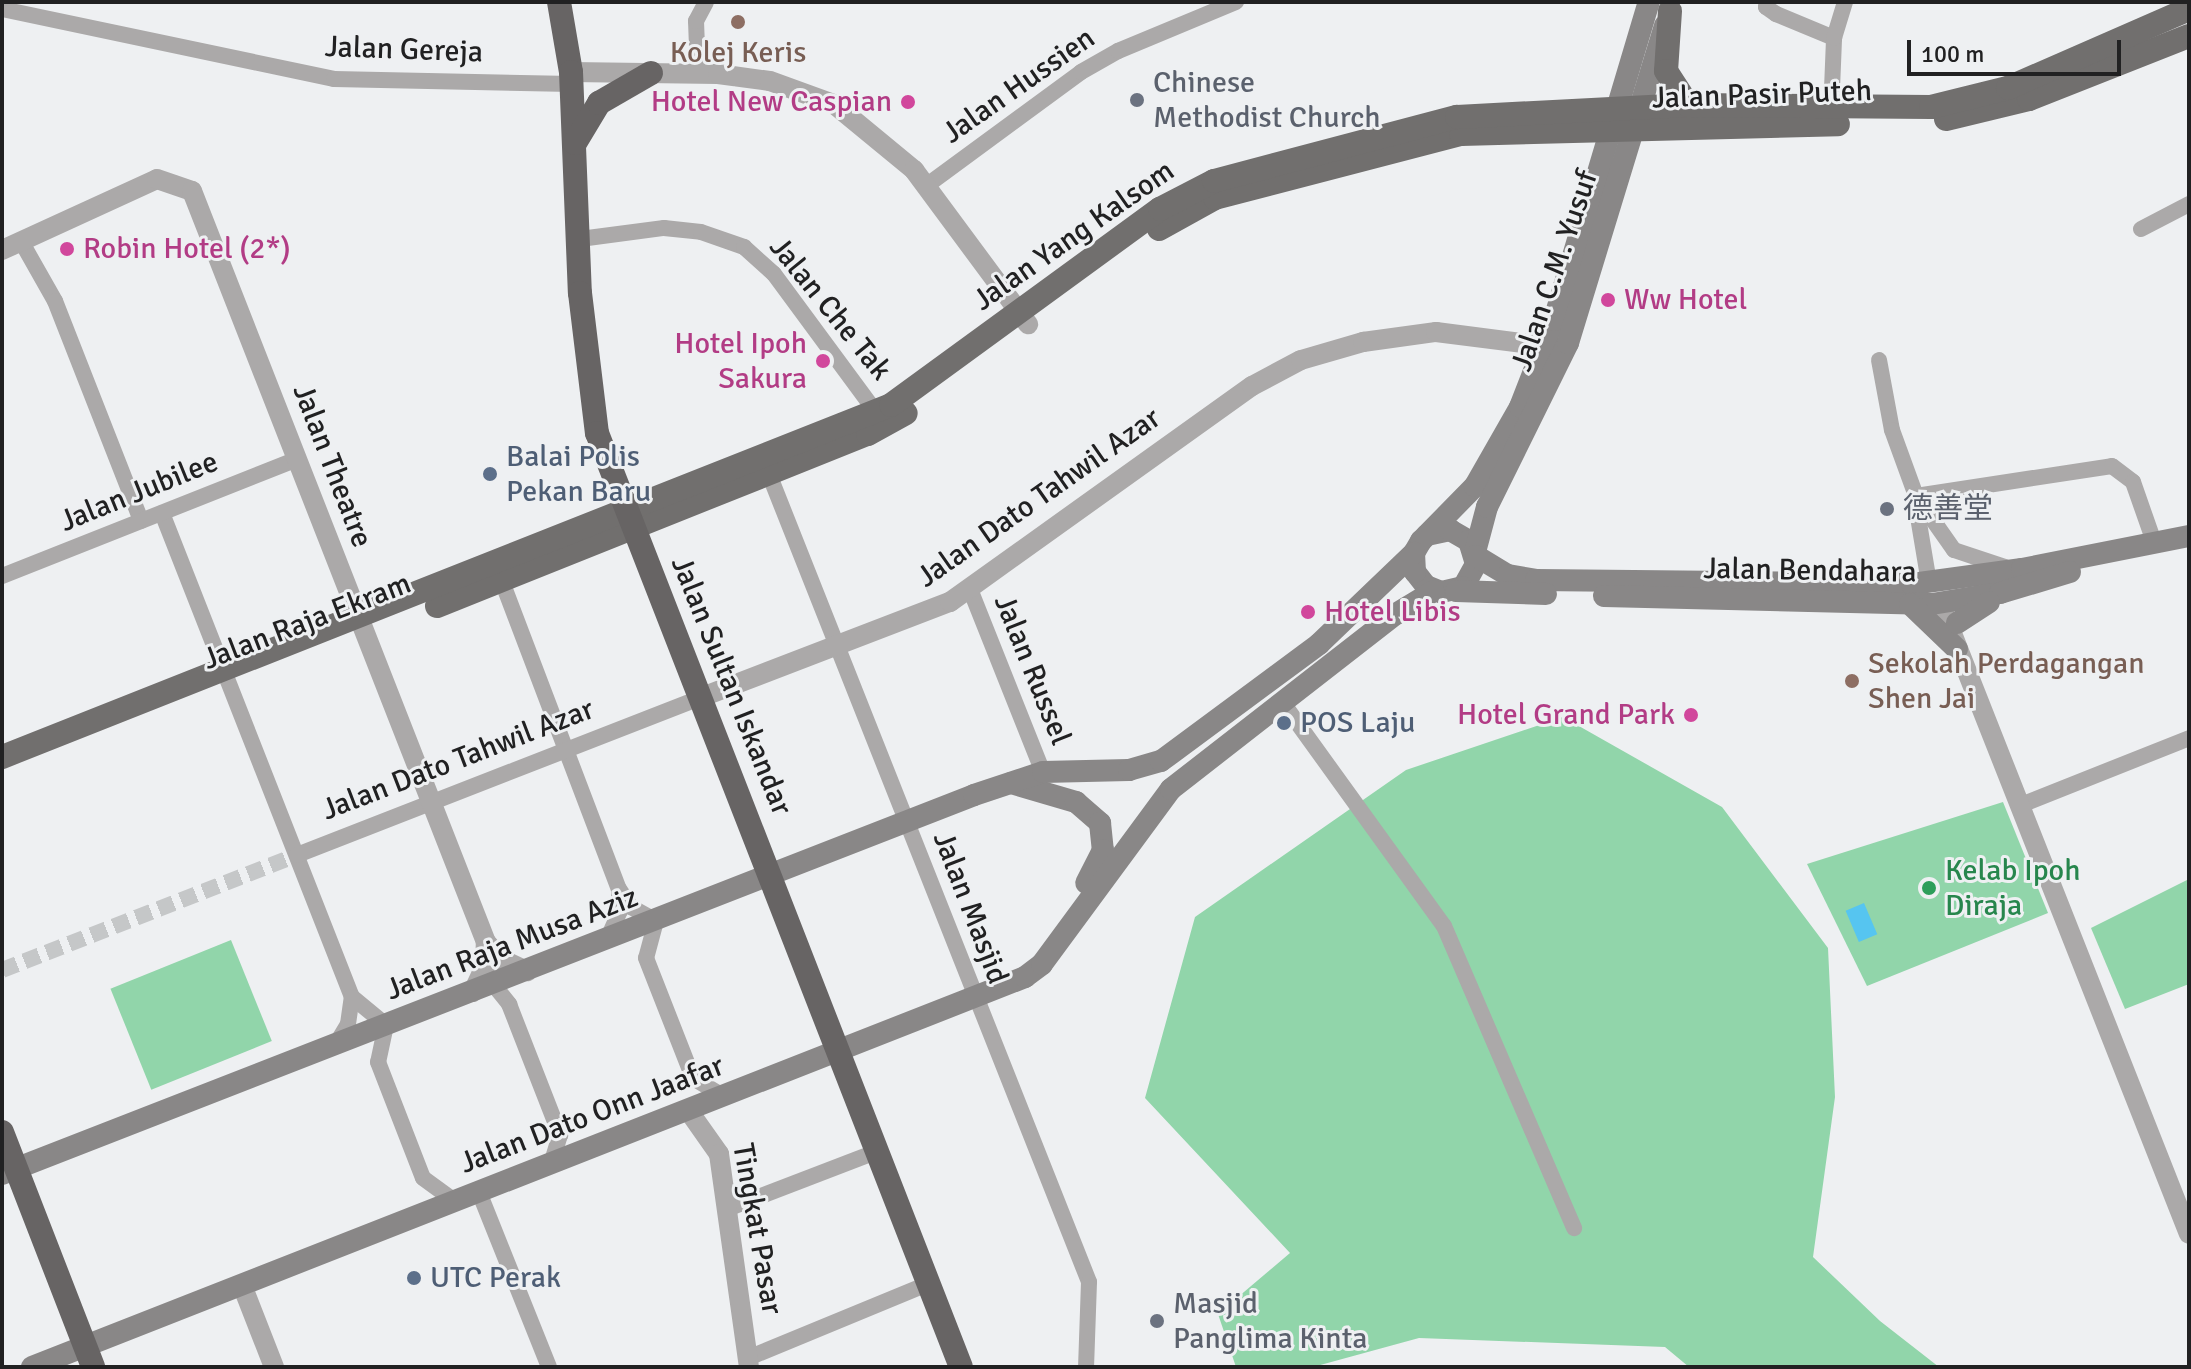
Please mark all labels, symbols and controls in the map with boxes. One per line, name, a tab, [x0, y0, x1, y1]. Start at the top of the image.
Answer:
marker: Kolej Keris	[729, 13, 747, 31]
street label: Jalan Hussien	[936, 20, 1102, 152]
scale bar	[1911, 24, 2125, 74]
street label: Jalan Gereja	[324, 29, 484, 71]
place label: Kolej Keris	[670, 35, 806, 71]
text: 100 m	[1921, 39, 1984, 69]
place label: Chinese Methodist Church	[1153, 65, 1381, 136]
street label: Jalan Pasir Puteh	[1651, 73, 1873, 117]
place label: Hotel New Caspian	[651, 84, 892, 120]
marker: Chinese Methodist Church	[1128, 91, 1146, 109]
marker: Hotel New Caspian	[899, 93, 917, 111]
street label: Jalan Yang Kalsom	[967, 153, 1181, 319]
street label: Jalan C.M. Yusuf	[1504, 166, 1606, 376]
street label: Jalan Che Tak	[761, 230, 899, 388]
place label: Robin Hotel (2*)	[83, 231, 291, 267]
marker: Robin Hotel (2*)	[58, 240, 76, 258]
place label: Ww Hotel	[1624, 282, 1747, 318]
marker: Ww Hotel	[1599, 291, 1617, 309]
place label: Hotel Ipoh Sakura	[674, 326, 807, 396]
marker: Hotel Ipoh Sakura	[814, 352, 832, 370]
street label: Jalan Theatre	[284, 379, 380, 553]
street label: Jalan Dato Tahwil Azar	[910, 400, 1168, 596]
place label: Balai Polis Pekan Baru	[506, 439, 651, 510]
street label: Jalan Jubilee	[55, 444, 223, 540]
marker: Balai Polis Pekan Baru	[481, 465, 499, 483]
place label: 德善堂	[1903, 491, 1993, 527]
marker: 德善堂	[1878, 500, 1896, 518]
street label: Jalan Sultan Iskandar	[663, 551, 799, 821]
street label: Jalan Bendahara	[1703, 551, 1917, 591]
street label: Jalan Raja Ekram	[198, 566, 416, 678]
street label: Jalan Russel	[986, 590, 1078, 750]
place label: Hotel Libis	[1324, 594, 1461, 630]
marker: Hotel Libis	[1299, 603, 1317, 621]
place label: Sekolah Perdagangan Shen Jai	[1868, 646, 2145, 716]
marker: Sekolah Perdagangan Shen Jai	[1843, 672, 1861, 690]
street label: Jalan Dato Tahwil Azar	[317, 691, 599, 829]
place label: Hotel Grand Park	[1457, 697, 1675, 733]
place label: POS Laju	[1300, 705, 1415, 741]
marker: Hotel Grand Park	[1682, 706, 1700, 724]
marker: POS Laju	[1275, 714, 1293, 732]
street label: Jalan Masjid	[925, 827, 1015, 989]
place label: Kelab Ipoh Diraja	[1945, 853, 2081, 924]
street label: Jalan Raja Musa Aziz	[381, 879, 643, 1009]
marker: Kelab Ipoh Diraja	[1920, 879, 1938, 897]
street label: Jalan Dato Onn Jaafar	[455, 1048, 729, 1182]
street label: Tingkat Pasar	[724, 1141, 790, 1317]
place label: UTC Perak	[430, 1260, 561, 1296]
marker: UTC Perak	[405, 1269, 423, 1287]
place label: Masjid Panglima Kinta	[1173, 1286, 1367, 1356]
marker: Masjid Panglima Kinta	[1148, 1312, 1166, 1330]

